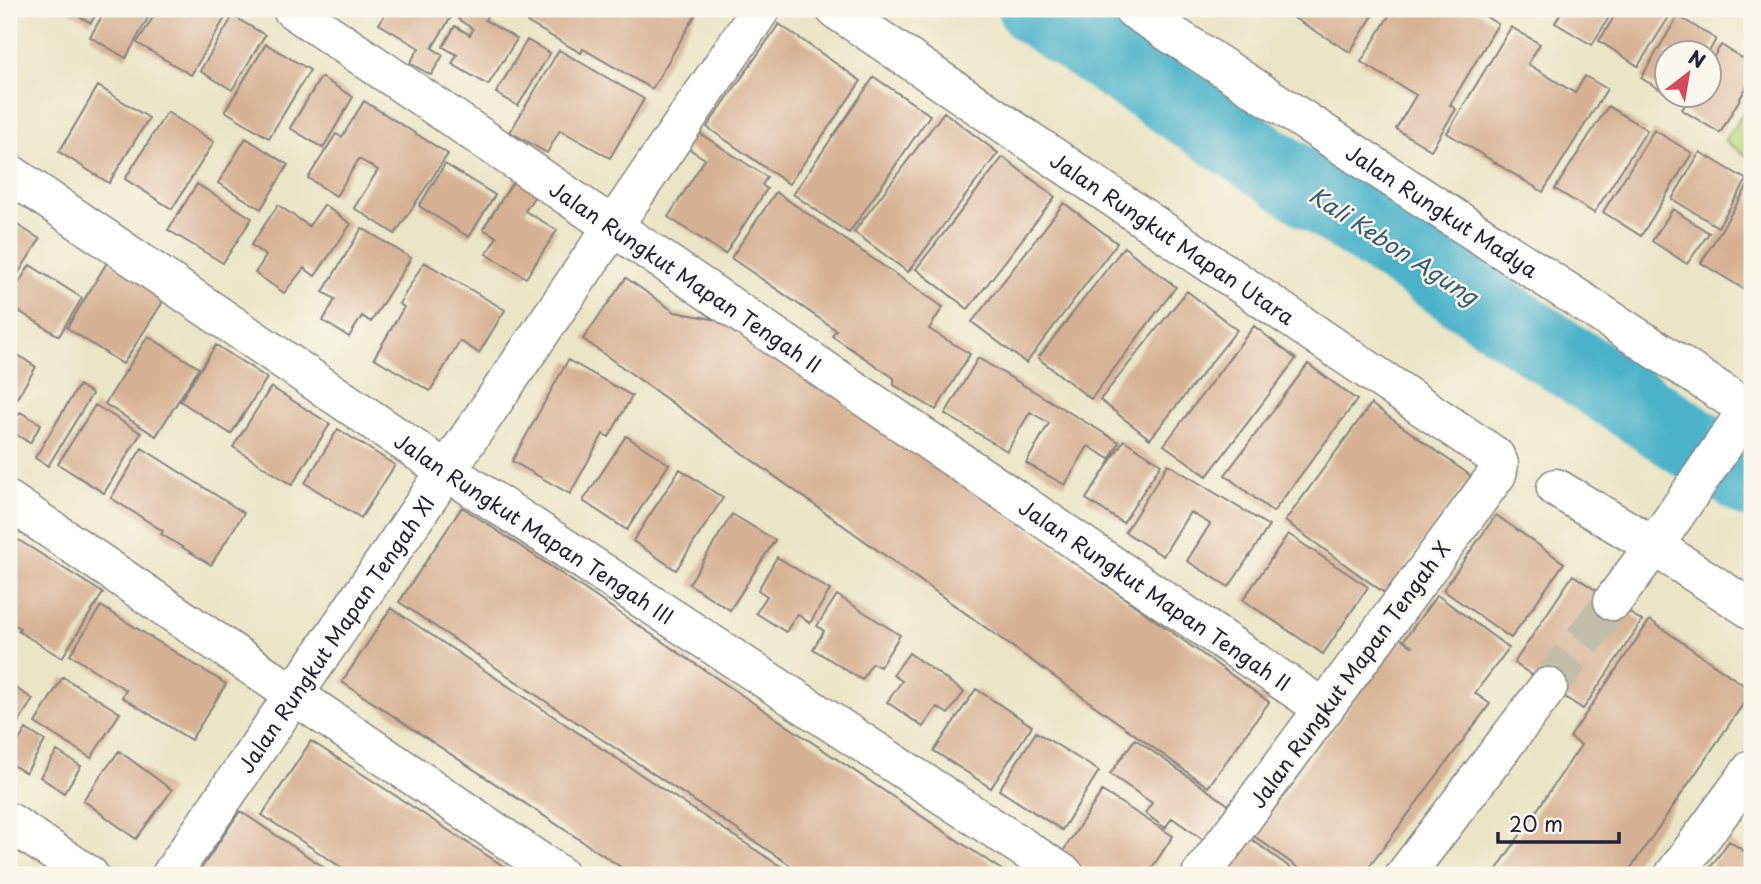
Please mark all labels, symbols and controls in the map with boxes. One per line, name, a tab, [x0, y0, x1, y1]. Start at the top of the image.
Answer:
north arrow	[1652, 38, 1722, 108]
text: N	[1684, 43, 1711, 74]
street label: Jalan Rungkut Madya	[1340, 136, 1545, 285]
street label: Jalan Rungkut Mapan Utara	[1044, 144, 1302, 332]
street label: Jalan Rungkut Mapan Tengah II	[544, 172, 828, 380]
water label: Kali Kebon Agung	[1303, 177, 1487, 314]
street label: Jalan Rungkut Mapan Tengah III	[388, 424, 680, 631]
street label: Jalan Rungkut Mapan Tengah XI	[229, 488, 441, 779]
street label: Jalan Rungkut Mapan Tengah II	[1013, 491, 1298, 698]
street label: Jalan Rungkut Mapan Tengah X	[1241, 534, 1457, 814]
scale bar	[1498, 800, 1619, 844]
text: 20 m	[1509, 807, 1563, 839]

